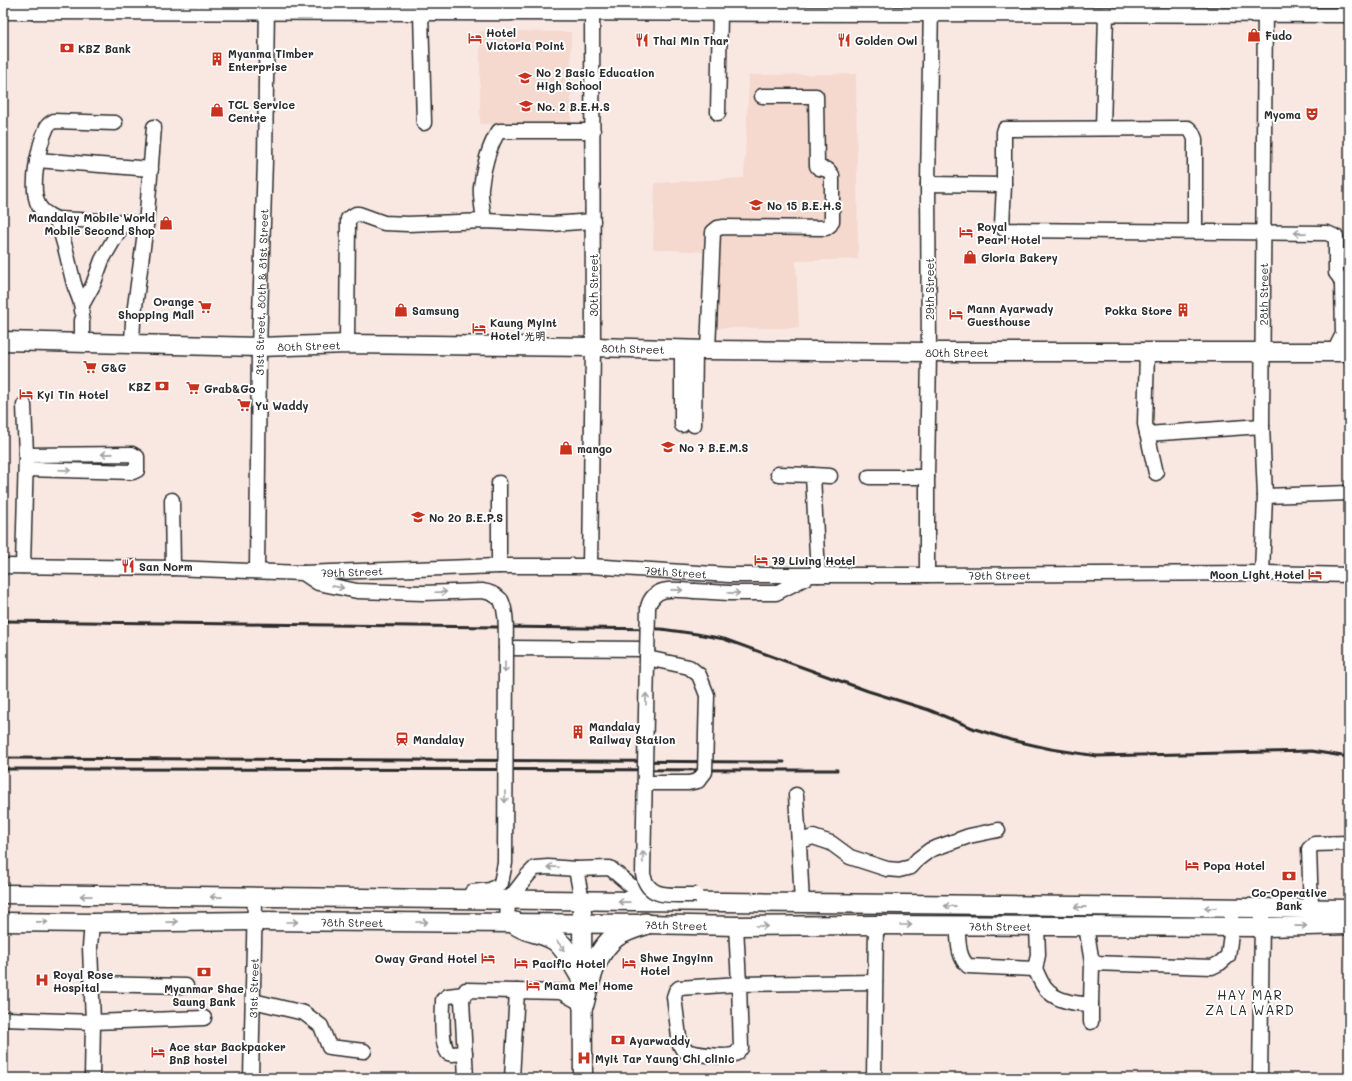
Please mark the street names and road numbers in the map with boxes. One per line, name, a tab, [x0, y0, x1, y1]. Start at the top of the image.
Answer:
street label: 31st Street, 80th & 81st Street	[251, 208, 271, 376]
street label: 30th Street	[586, 253, 601, 316]
street label: 29th Street	[922, 258, 937, 320]
street label: 28th Street	[1255, 263, 1271, 325]
street label: 80th Street	[277, 337, 341, 354]
street label: 80th Street	[601, 340, 665, 356]
street label: 80th Street	[925, 344, 989, 360]
street label: 79th Street	[644, 562, 707, 581]
street label: 79th Street	[320, 563, 383, 580]
street label: 79th Street	[968, 567, 1031, 582]
street label: 78th Street	[321, 914, 383, 929]
street label: 78th Street	[645, 916, 707, 933]
street label: 78th Street	[969, 918, 1031, 933]
street label: 31st Street	[245, 958, 261, 1018]

